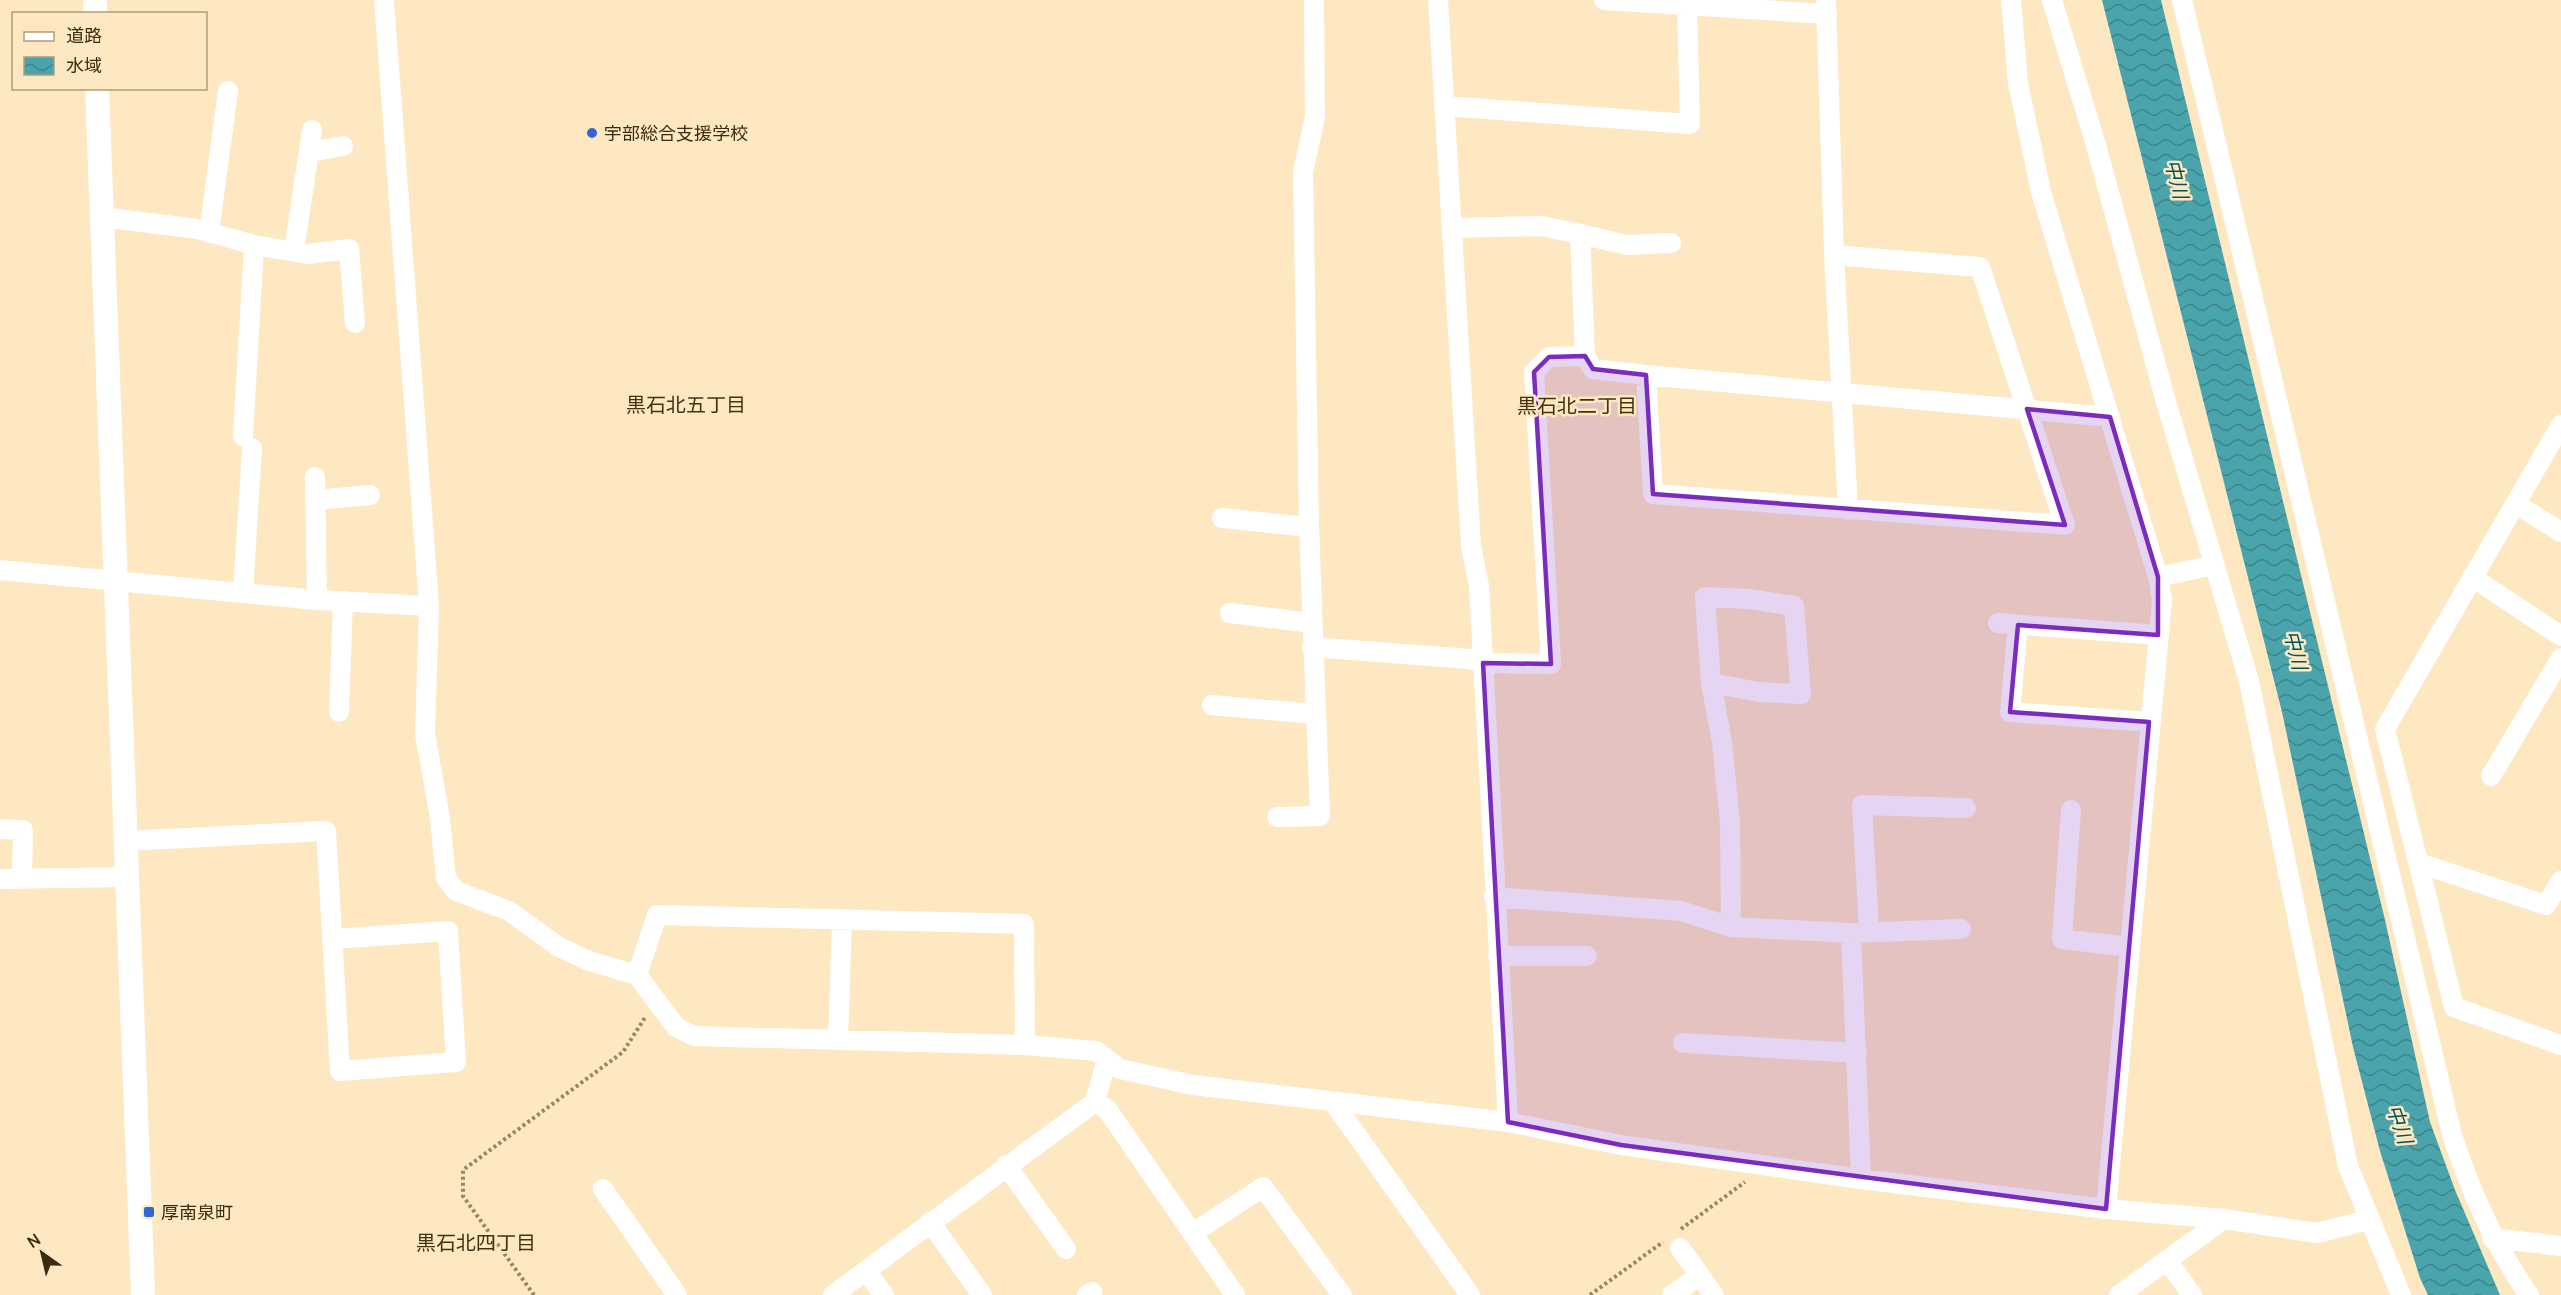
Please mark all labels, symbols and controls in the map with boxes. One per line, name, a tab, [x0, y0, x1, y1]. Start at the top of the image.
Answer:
legend	[12, 12, 207, 90]
text: 道路	[66, 23, 102, 47]
text: 水域	[66, 53, 102, 77]
place label: 宇部総合支援学校	[604, 121, 748, 145]
marker: 宇部総合支援学校	[585, 126, 599, 140]
water label: 中川	[2159, 156, 2195, 204]
district label: 黒石北五丁目	[626, 391, 746, 418]
district label: 黒石北二丁目	[1517, 392, 1637, 419]
water label: 中川	[2278, 627, 2314, 675]
water label: 中川	[2381, 1101, 2420, 1149]
place label: 厚南泉町	[161, 1200, 233, 1224]
marker: 厚南泉町	[142, 1205, 156, 1219]
north arrow	[12, 1223, 72, 1283]
text: N	[23, 1228, 45, 1253]
district label: 黒石北四丁目	[416, 1229, 536, 1256]

